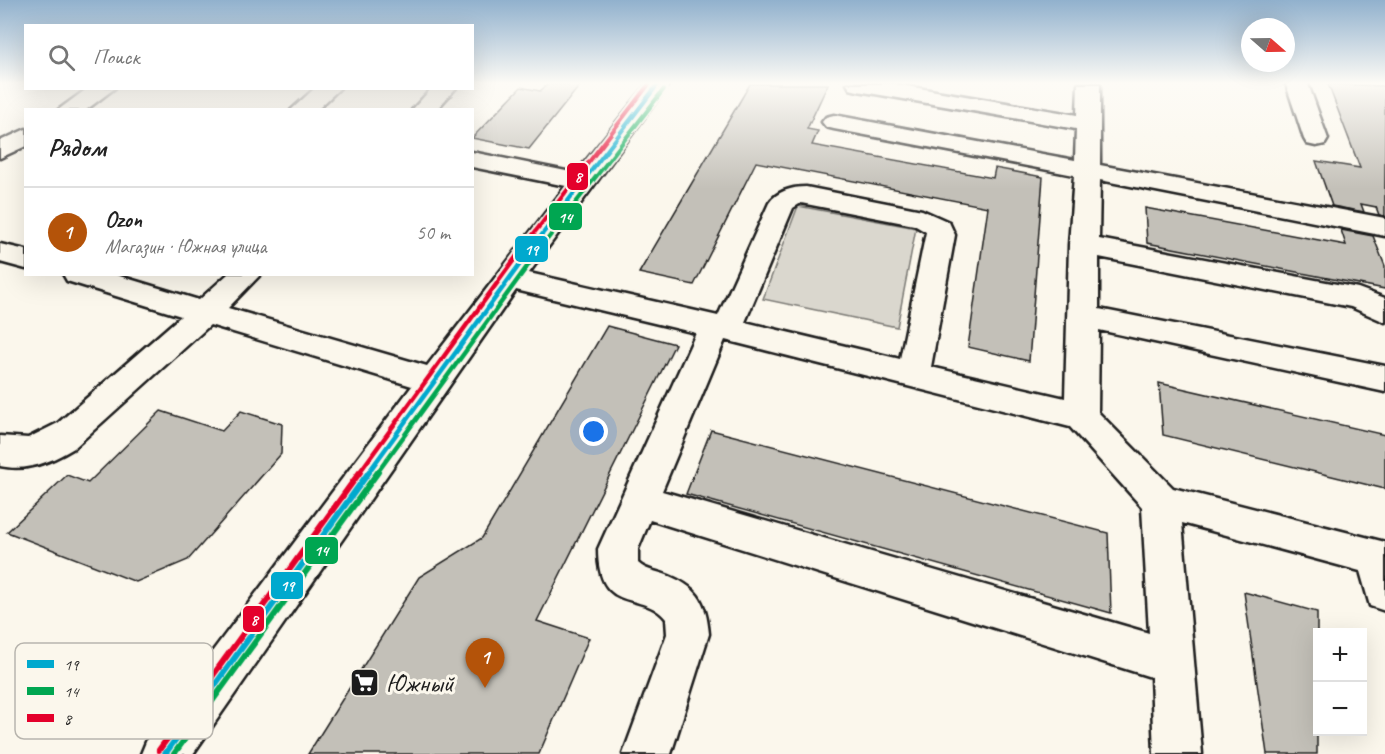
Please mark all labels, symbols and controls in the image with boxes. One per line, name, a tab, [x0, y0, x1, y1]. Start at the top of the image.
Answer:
north arrow	[1241, 18, 1295, 72]
search box	[24, 24, 474, 90]
icon: search	[45, 41, 78, 74]
text: Поиск	[93, 43, 139, 71]
text: Рядом	[48, 131, 106, 164]
line badge: 8	[566, 162, 589, 191]
text: 8	[574, 167, 583, 187]
line badge: 14	[548, 202, 583, 231]
text: Ozon	[105, 206, 142, 234]
text: 14	[558, 208, 574, 228]
text: 1	[63, 220, 72, 245]
text: 50 m	[416, 220, 450, 245]
text: Магазин · Южная улица	[105, 234, 267, 259]
line badge: 19	[514, 235, 549, 263]
text: 19	[524, 240, 540, 260]
your location	[579, 417, 608, 446]
line badge: 14	[304, 536, 339, 565]
text: 14	[314, 541, 330, 561]
line badge: 19	[270, 571, 304, 600]
text: 19	[280, 576, 296, 596]
line badge: 8	[242, 605, 265, 633]
text: 8	[250, 610, 259, 630]
map controls	[1313, 628, 1367, 736]
button: +	[1313, 628, 1367, 682]
pin: 1	[466, 638, 504, 688]
legend	[15, 643, 213, 739]
text: 19	[64, 655, 80, 675]
supermarket icon: Южный	[349, 667, 381, 699]
place label: Южный	[386, 667, 456, 700]
text: 14	[64, 682, 80, 702]
button: −	[1313, 682, 1367, 736]
text: 8	[64, 709, 73, 729]

